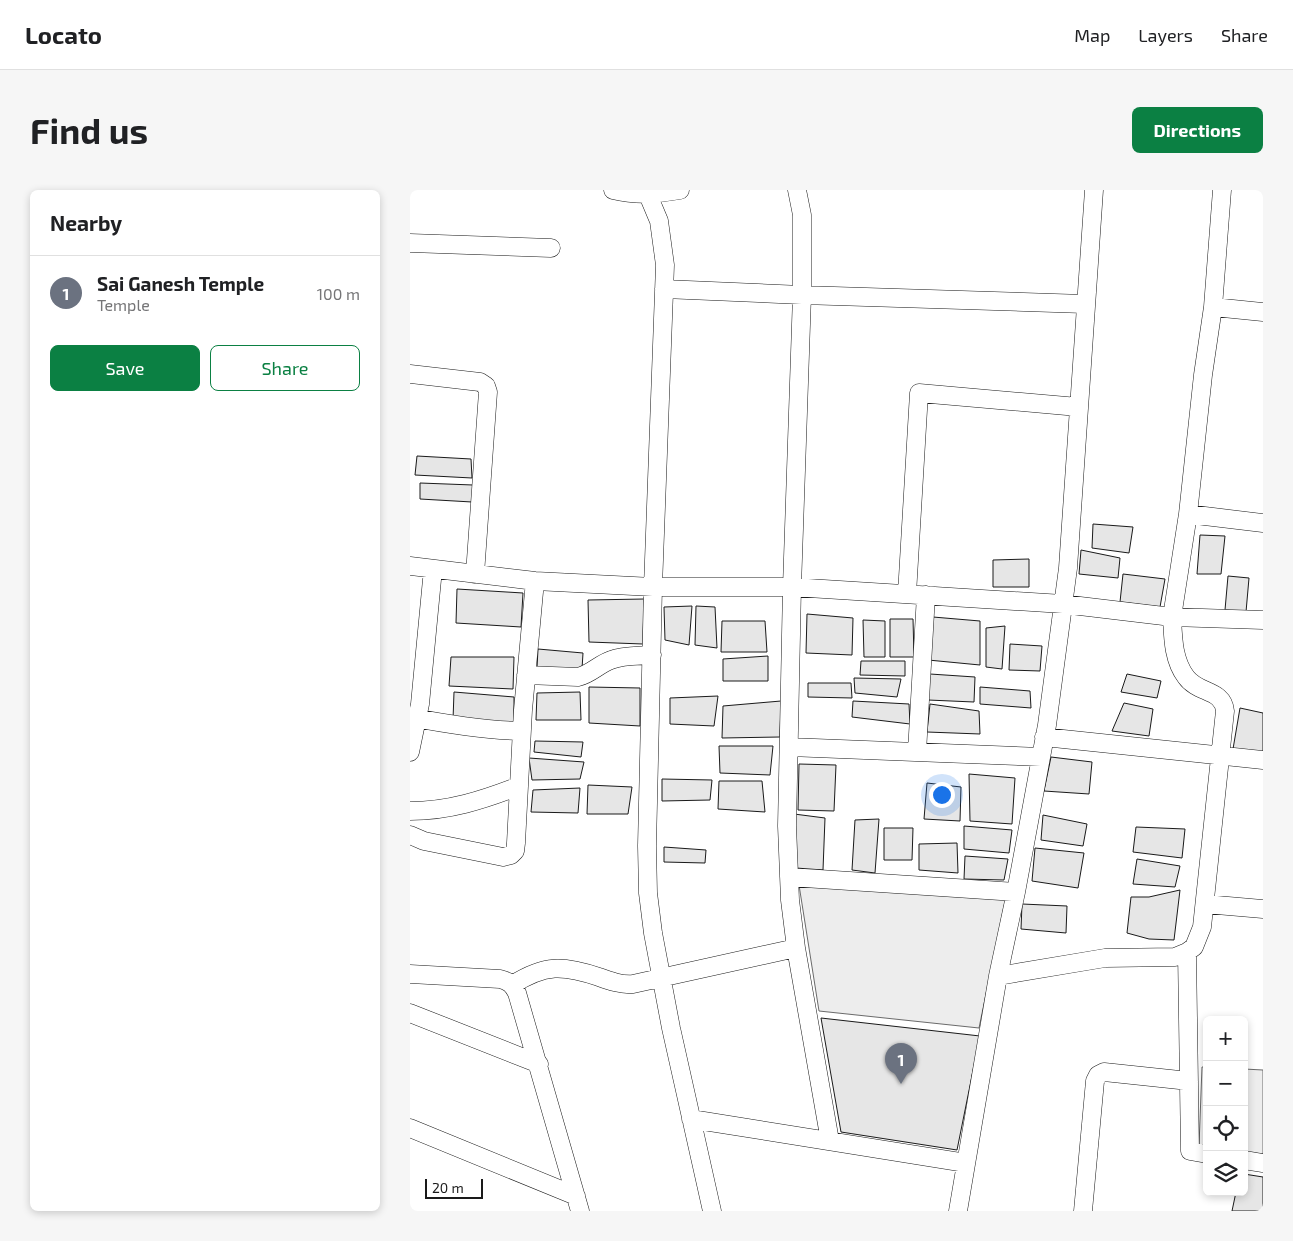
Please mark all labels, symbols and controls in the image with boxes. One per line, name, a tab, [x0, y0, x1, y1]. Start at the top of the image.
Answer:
text: Locato	[25, 20, 102, 49]
text: Map	[1074, 24, 1110, 46]
text: Layers	[1138, 24, 1193, 46]
text: Share	[1221, 24, 1268, 46]
button: Directions	[1132, 107, 1263, 153]
text: Find us	[30, 109, 148, 151]
text: Nearby	[50, 210, 122, 235]
text: Sai Ganesh Temple	[97, 272, 264, 295]
text: 1	[63, 284, 69, 303]
text: 100 m	[317, 284, 360, 303]
text: Temple	[97, 295, 150, 314]
button: Save	[50, 345, 200, 391]
button: Share	[210, 345, 360, 391]
your location	[929, 782, 955, 808]
map controls	[1203, 1016, 1248, 1196]
button: +	[1203, 1016, 1248, 1061]
pin: 1	[885, 1043, 917, 1084]
button: −	[1203, 1061, 1248, 1106]
button: locate	[1203, 1106, 1248, 1151]
button: layers	[1203, 1151, 1248, 1196]
scale bar	[425, 1176, 482, 1199]
text: 20 m	[432, 1179, 464, 1196]

